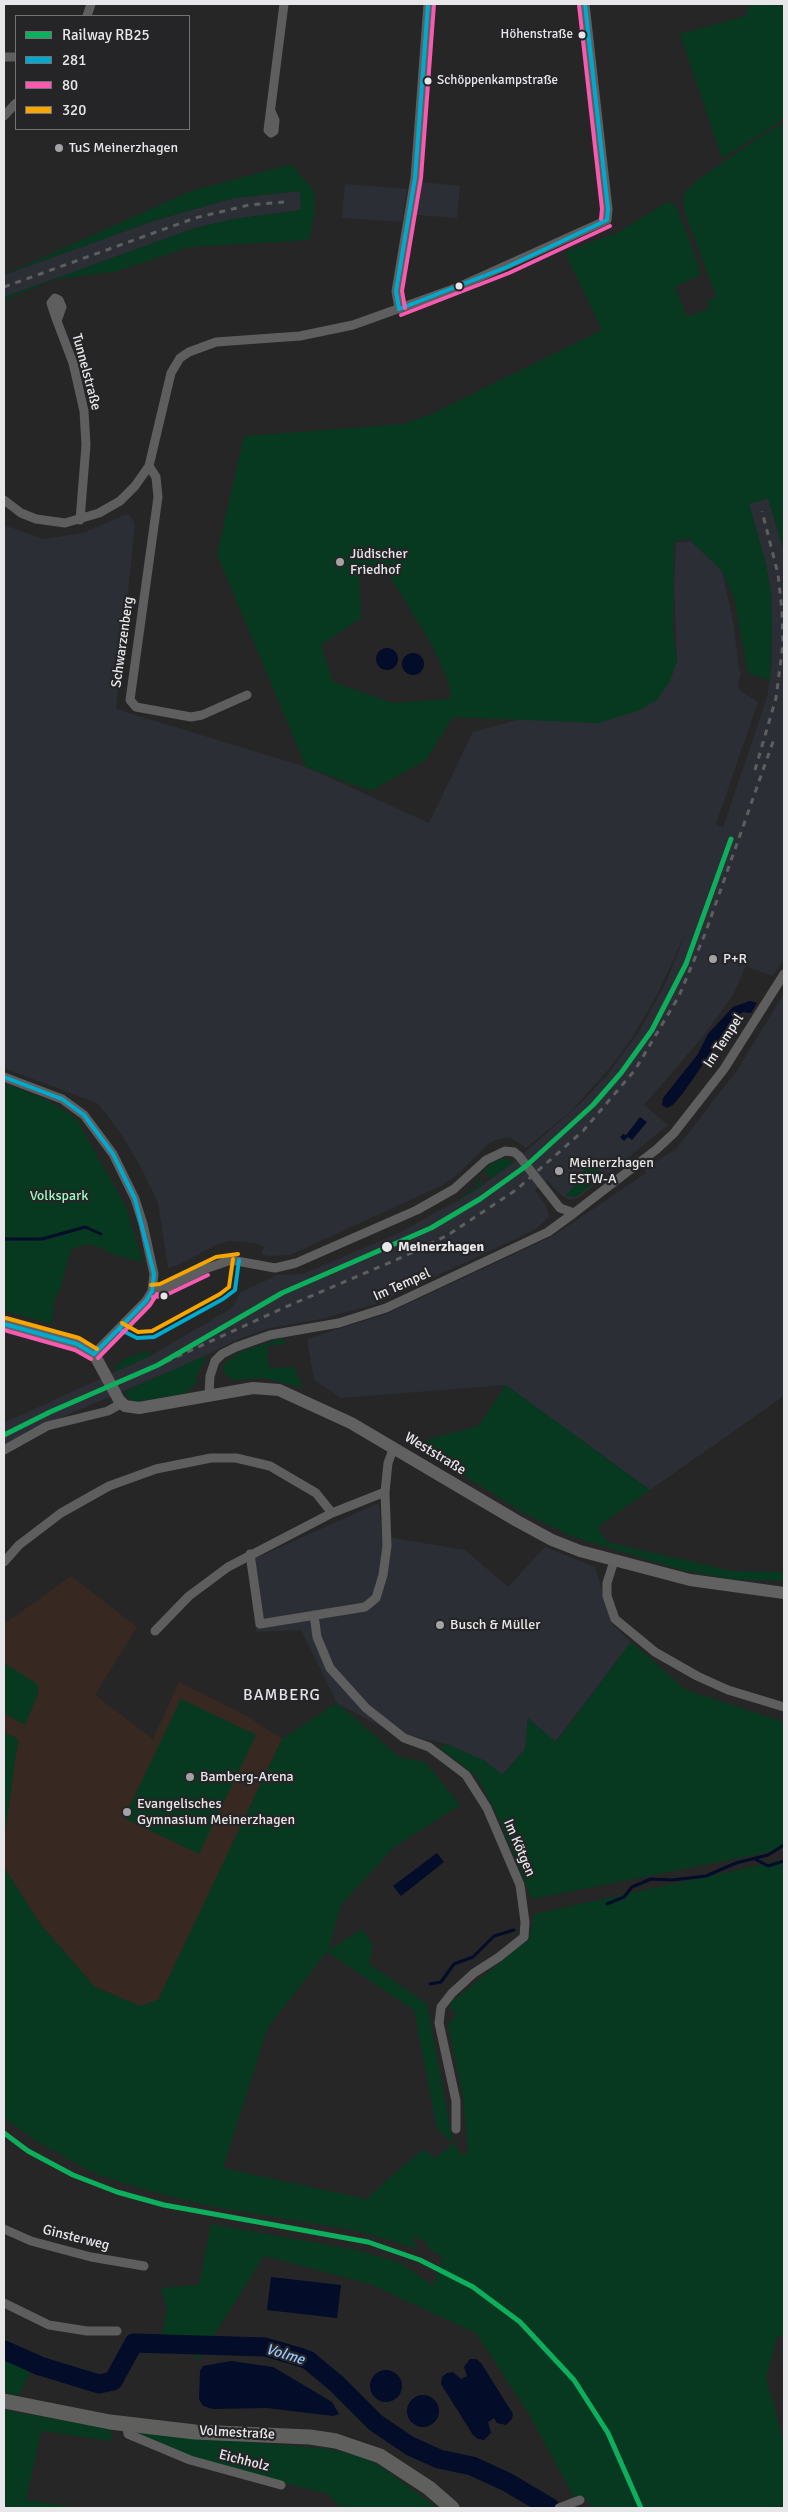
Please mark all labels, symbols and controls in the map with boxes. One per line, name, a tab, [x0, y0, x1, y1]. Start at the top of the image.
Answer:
legend	[15, 15, 190, 130]
text: Railway RB25	[62, 26, 150, 44]
place label: Höhenstraße	[501, 27, 573, 43]
marker: Höhenstraße	[577, 30, 587, 40]
text: 281	[62, 51, 86, 69]
place label: Schöppenkampstraße	[437, 73, 558, 89]
text: 80	[62, 76, 78, 94]
marker: Schöppenkampstraße	[423, 76, 433, 86]
text: 320	[62, 101, 86, 119]
place label: TuS Meinerzhagen	[69, 140, 178, 156]
marker: TuS Meinerzhagen	[53, 142, 65, 154]
unlabelled marker	[454, 281, 464, 291]
street label: Tunnelstraße	[68, 332, 104, 412]
place label: Jüdischer Friedhof	[350, 546, 408, 578]
marker: Jüdischer Friedhof	[334, 556, 346, 568]
street label: Schwarzenberg	[108, 595, 138, 689]
place label: P+R	[723, 951, 747, 967]
marker: P+R	[707, 953, 719, 965]
street label: Im Tempel	[700, 1011, 748, 1071]
place label: Meinerzhagen ESTW-A	[569, 1155, 654, 1188]
marker: Meinerzhagen ESTW-A	[553, 1165, 565, 1177]
park label: Volkspark	[30, 1188, 88, 1204]
place label: Meinerzhagen	[398, 1239, 484, 1255]
marker: Meinerzhagen	[380, 1240, 394, 1254]
street label: Im Tempel	[371, 1265, 433, 1305]
unlabelled marker	[159, 1291, 169, 1301]
street label: Weststraße	[401, 1429, 469, 1479]
place label: Busch & Müller	[450, 1617, 540, 1633]
marker: Busch & Müller	[434, 1619, 446, 1631]
district label: BAMBERG	[242, 1686, 322, 1706]
place label: Bamberg-Arena	[200, 1769, 294, 1785]
marker: Bamberg-Arena	[184, 1771, 196, 1783]
place label: Evangelisches Gymnasium Meinerzhagen	[137, 1796, 295, 1828]
marker: Evangelisches Gymnasium Meinerzhagen	[121, 1806, 133, 1818]
street label: Im Kötgen	[499, 1817, 539, 1879]
street label: Ginsterweg	[41, 2222, 111, 2254]
water label: Volme	[263, 2341, 307, 2369]
street label: Volmestraße	[199, 2423, 275, 2443]
street label: Eichholz	[217, 2447, 271, 2475]

